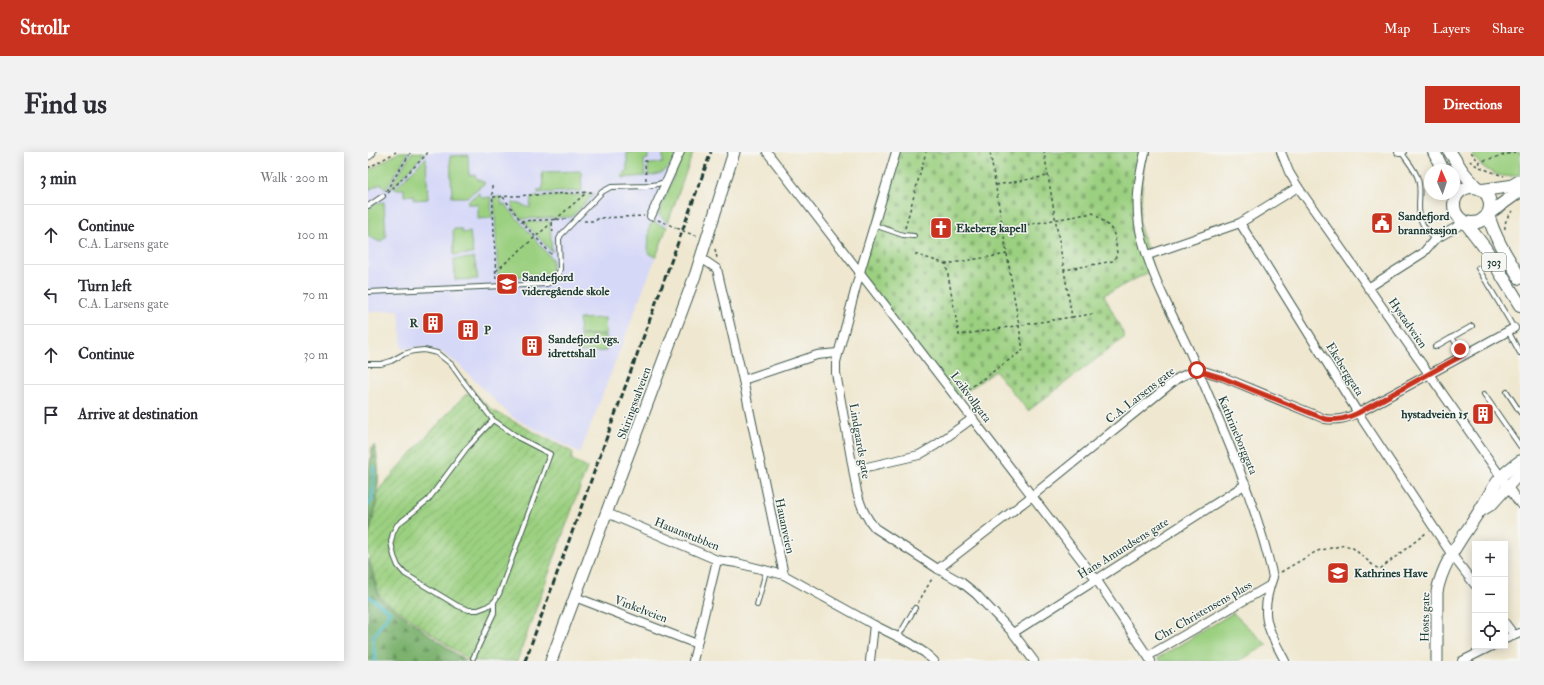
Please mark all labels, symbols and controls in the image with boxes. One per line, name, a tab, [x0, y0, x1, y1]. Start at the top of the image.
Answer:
text: Strollr	[20, 16, 70, 40]
text: Map	[1384, 20, 1410, 37]
text: Layers	[1432, 20, 1470, 37]
text: Share	[1492, 20, 1524, 37]
button: Directions	[1425, 86, 1520, 123]
text: Find us	[24, 87, 107, 122]
north arrow	[1424, 164, 1460, 200]
text: 3 min	[40, 168, 77, 189]
text: Walk · 200 m	[260, 170, 328, 186]
place label: Sandefjord brannstasjon	[1397, 209, 1458, 238]
public building icon: Sandefjord brannstasjon	[1369, 210, 1395, 236]
church icon: Ekeberg kapell	[928, 215, 954, 241]
text: Continue	[78, 217, 134, 236]
place label: Ekeberg kapell	[956, 221, 1028, 236]
icon: ahead	[40, 224, 62, 246]
text: 100 m	[297, 227, 328, 243]
text: C.A. Larsens gate	[78, 236, 169, 252]
road number: 303	[1482, 253, 1506, 271]
place label: Sandefjord videregående skole	[521, 270, 611, 299]
school or university icon: Sandefjord videregående skole	[494, 271, 520, 297]
text: Turn left	[78, 277, 132, 296]
icon: left	[40, 284, 62, 306]
text: 70 m	[303, 287, 328, 303]
street label: Hystadveien	[1385, 295, 1430, 351]
text: C.A. Larsens gate	[78, 296, 169, 312]
building icon: R	[420, 310, 446, 336]
place label: R	[409, 316, 419, 331]
building icon: P	[455, 317, 481, 343]
place label: P	[484, 323, 491, 338]
place label: Sandefjord vgs. idrettshall	[547, 332, 620, 361]
building icon: Sandefjord vgs. idrettshall	[519, 333, 545, 359]
street label: Ekeberggata	[1322, 340, 1367, 400]
route end	[1451, 340, 1469, 358]
icon: ahead	[40, 344, 62, 366]
text: Continue	[78, 345, 134, 364]
text: 30 m	[304, 347, 328, 363]
route start	[1188, 361, 1206, 379]
street label: C.A. Larsens gate	[1103, 364, 1178, 427]
street label: Skiringssalveien	[614, 365, 655, 441]
street label: Leikvollgata	[947, 369, 995, 426]
street label: Kathrineborggata	[1214, 394, 1261, 478]
building icon: hystadveien 15	[1470, 401, 1496, 427]
street label: Lindgaards gate	[845, 402, 874, 480]
icon: arrive	[40, 404, 62, 426]
text: Arrive at destination	[78, 405, 198, 424]
place label: hystadveien 15	[1401, 407, 1469, 422]
street label: Hauanveien	[771, 497, 798, 555]
street label: Hans Amundsens gate	[1075, 514, 1172, 582]
street label: Hauanstubben	[652, 515, 722, 554]
map controls	[1472, 541, 1508, 649]
button: +	[1472, 541, 1508, 577]
school or university icon: Kathrines Have	[1325, 560, 1351, 586]
place label: Kathrines Have	[1354, 566, 1429, 581]
street label: Chr. Christensens plass	[1152, 577, 1255, 646]
button: −	[1472, 577, 1508, 613]
street label: Vinkelveien	[612, 592, 670, 626]
street label: Høsts gate	[1418, 592, 1433, 642]
button: locate	[1472, 613, 1508, 649]

